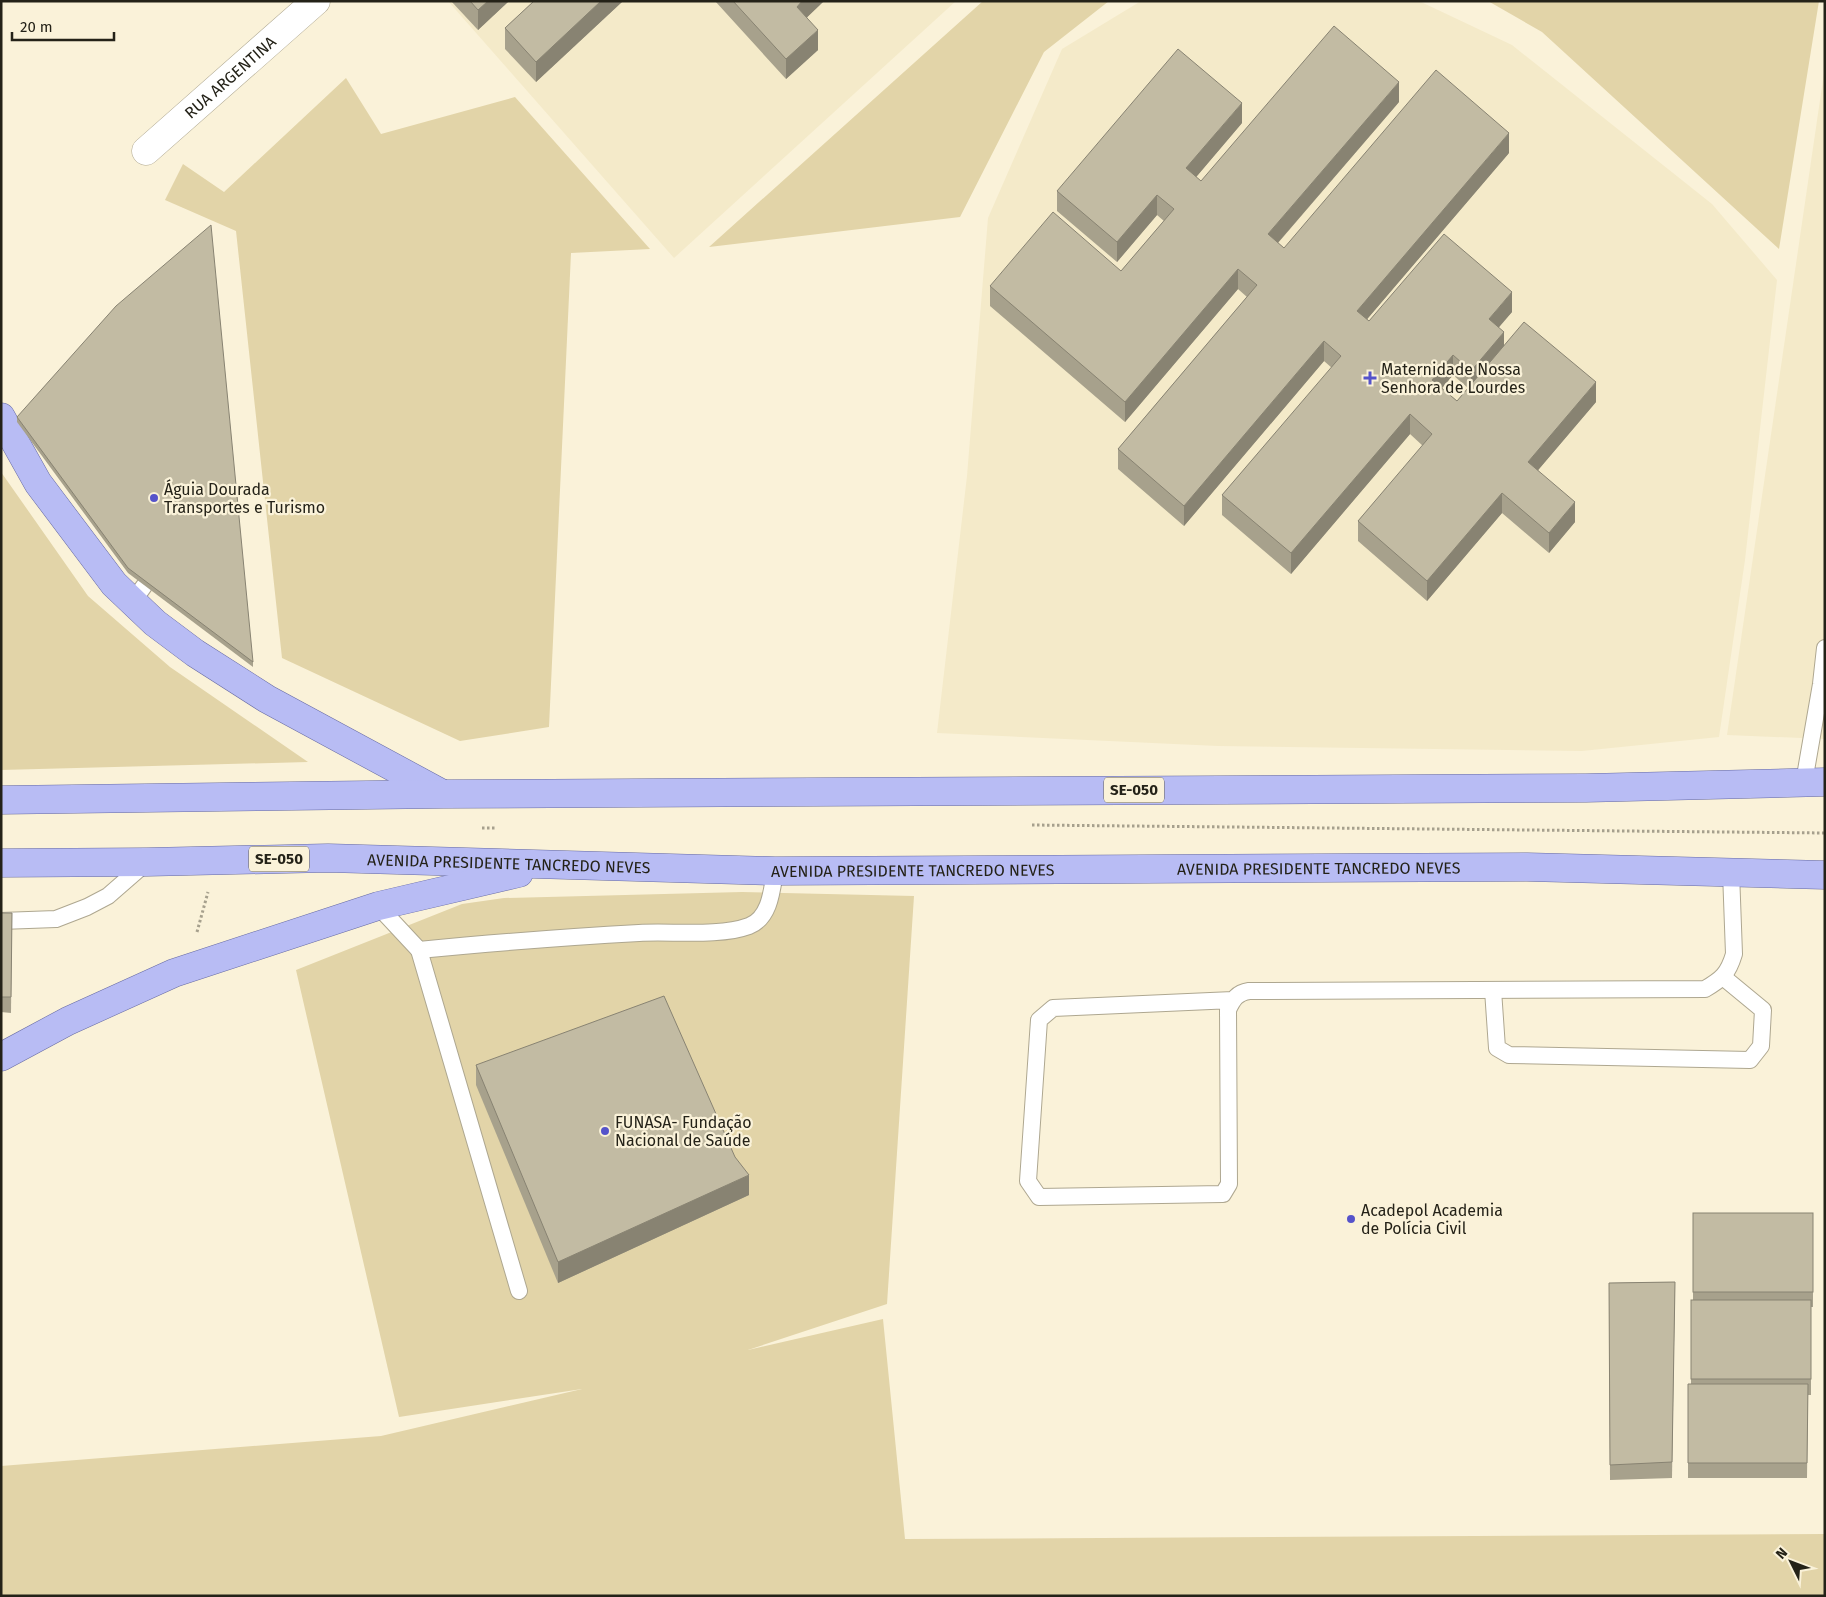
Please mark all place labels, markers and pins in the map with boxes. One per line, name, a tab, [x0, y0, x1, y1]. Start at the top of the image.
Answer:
place label: Maternidade Nossa Senhora de Lourdes	[1381, 360, 1525, 397]
marker: Maternidade Nossa Senhora de Lourdes	[1363, 371, 1377, 385]
place label: Águia Dourada Transportes e Turismo	[164, 479, 325, 517]
marker: Águia Dourada Transportes e Turismo	[148, 492, 160, 504]
place label: FUNASA- Fundação Nacional de Saúde	[615, 1113, 752, 1150]
marker: FUNASA- Fundação Nacional de Saúde	[599, 1125, 611, 1137]
place label: Acadepol Academia de Polícia Civil	[1361, 1201, 1503, 1238]
marker: Acadepol Academia de Polícia Civil	[1345, 1213, 1357, 1225]

